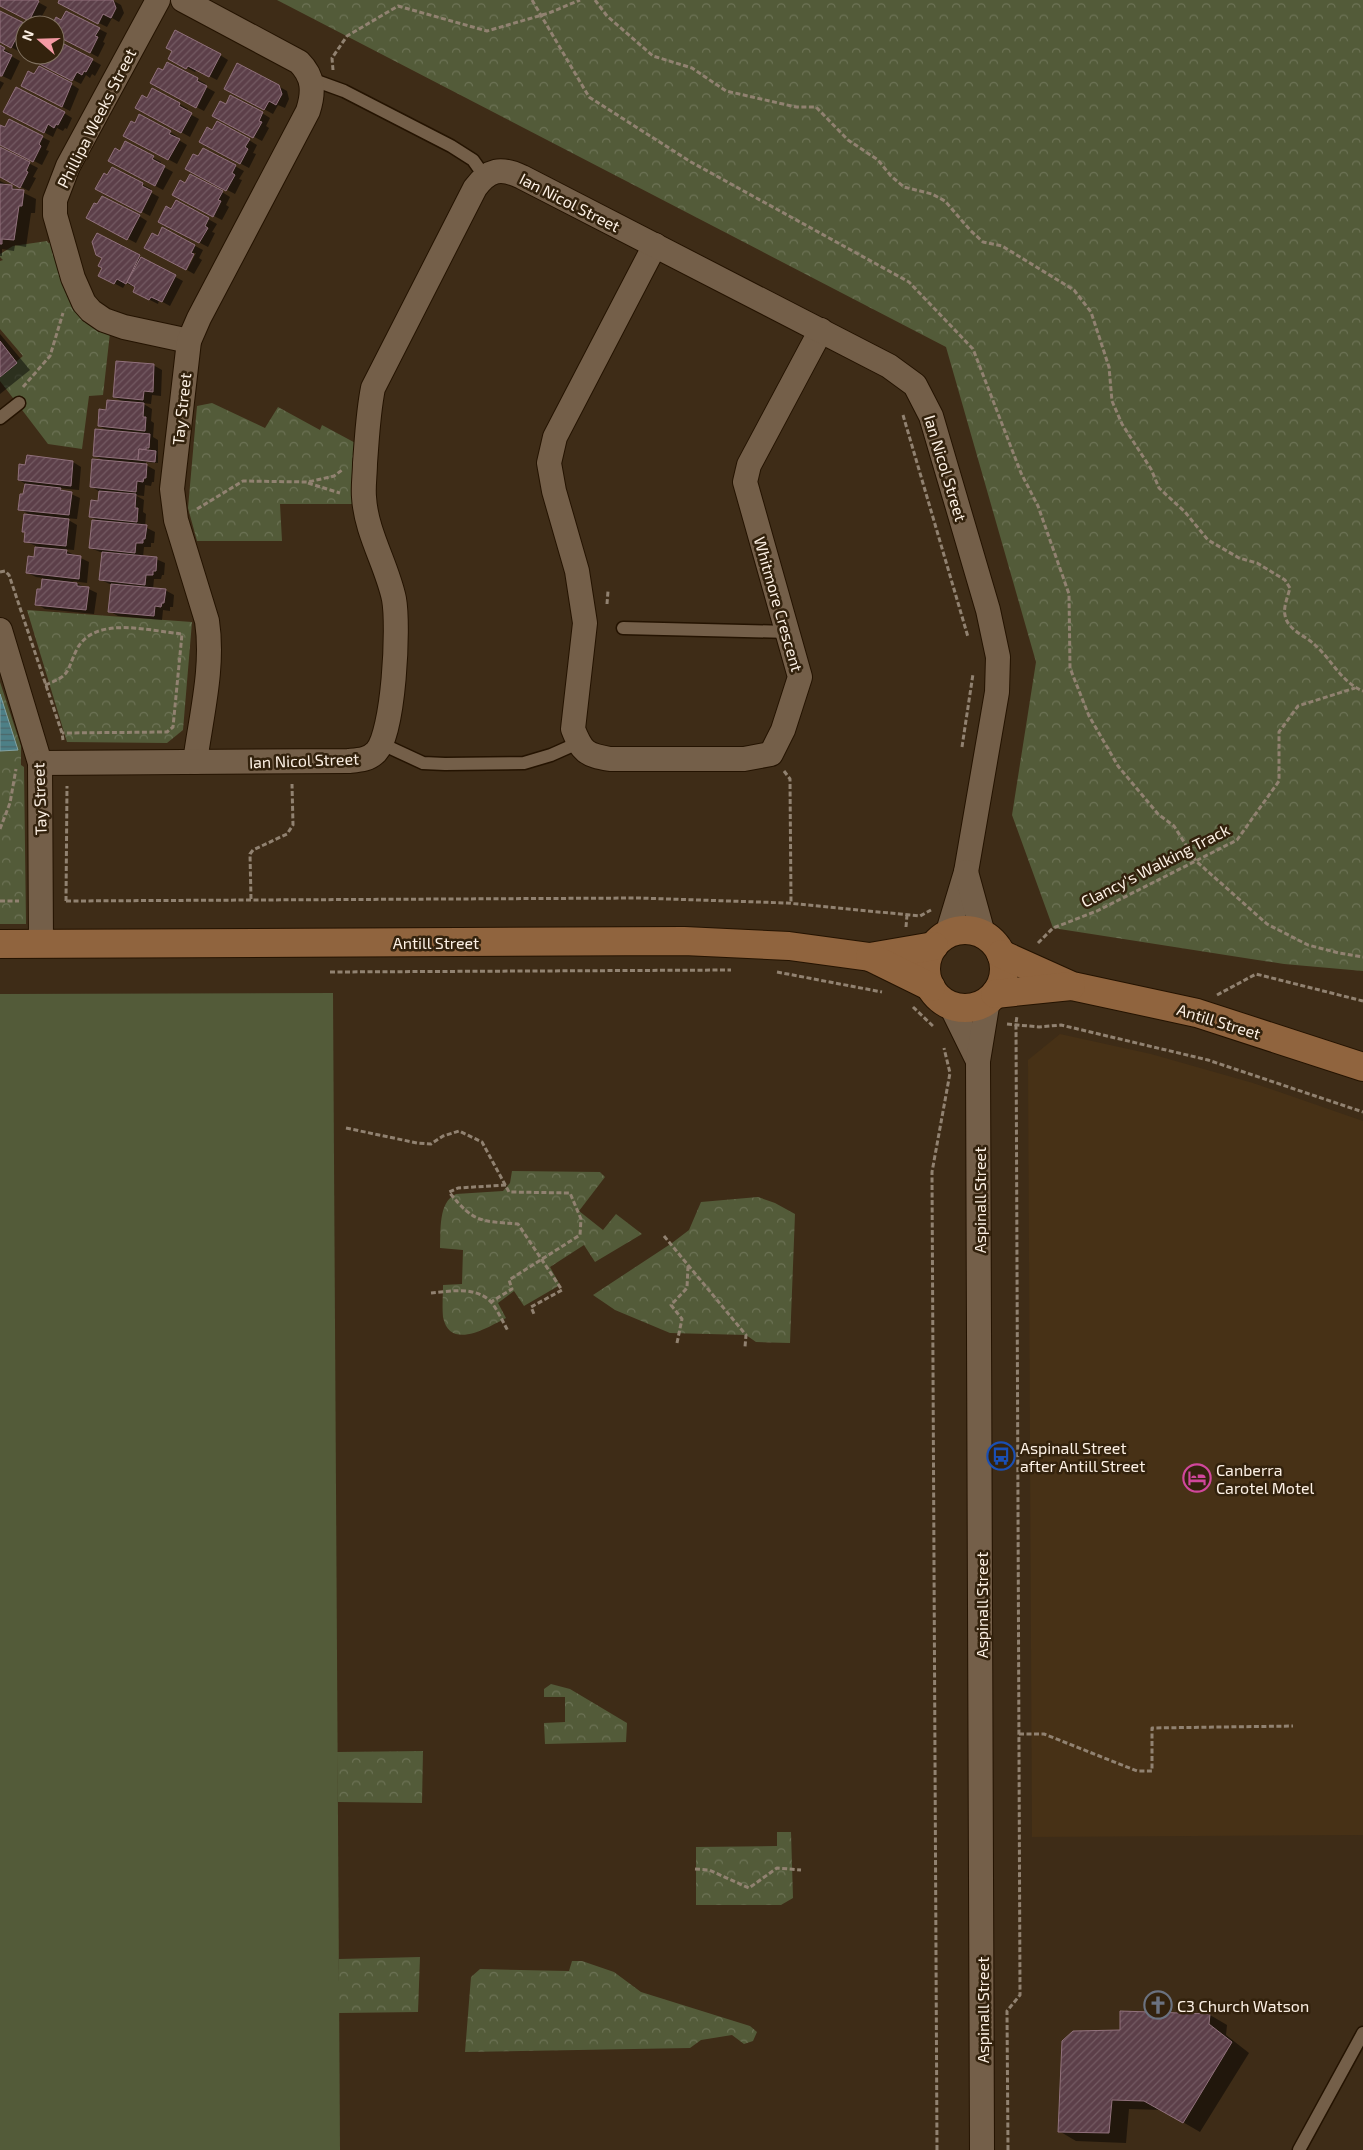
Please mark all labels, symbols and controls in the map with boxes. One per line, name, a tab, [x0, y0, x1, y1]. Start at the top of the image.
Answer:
north arrow	[15, 15, 65, 65]
text: N	[18, 28, 37, 43]
street label: Phillipa Weeks Street	[53, 45, 139, 191]
street label: Ian Nicol Street	[517, 169, 623, 235]
street label: Tay Street	[168, 372, 194, 446]
street label: Ian Nicol Street	[921, 412, 971, 524]
street label: Whitmore Crescent	[751, 534, 807, 674]
street label: Ian Nicol Street	[249, 749, 359, 771]
street label: Tay Street	[28, 762, 50, 836]
street label: Clancy's Walking Track	[1078, 819, 1232, 911]
street label: Antill Street	[393, 933, 479, 952]
street label: Antill Street	[1175, 999, 1263, 1043]
street label: Aspinall Street	[970, 1147, 989, 1253]
place label: Aspinall Street after Antill Street	[1020, 1438, 1145, 1475]
bus stop icon: Aspinall Street after Antill Street	[986, 1441, 1016, 1471]
place label: Canberra Carotel Motel	[1216, 1460, 1315, 1497]
hotel icon: Canberra Carotel Motel	[1182, 1463, 1212, 1493]
street label: Aspinall Street	[972, 1552, 991, 1658]
street label: Aspinall Street	[973, 1957, 992, 2063]
church icon: C3 Church Watson	[1143, 1990, 1173, 2020]
place label: C3 Church Watson	[1177, 1996, 1309, 2015]

